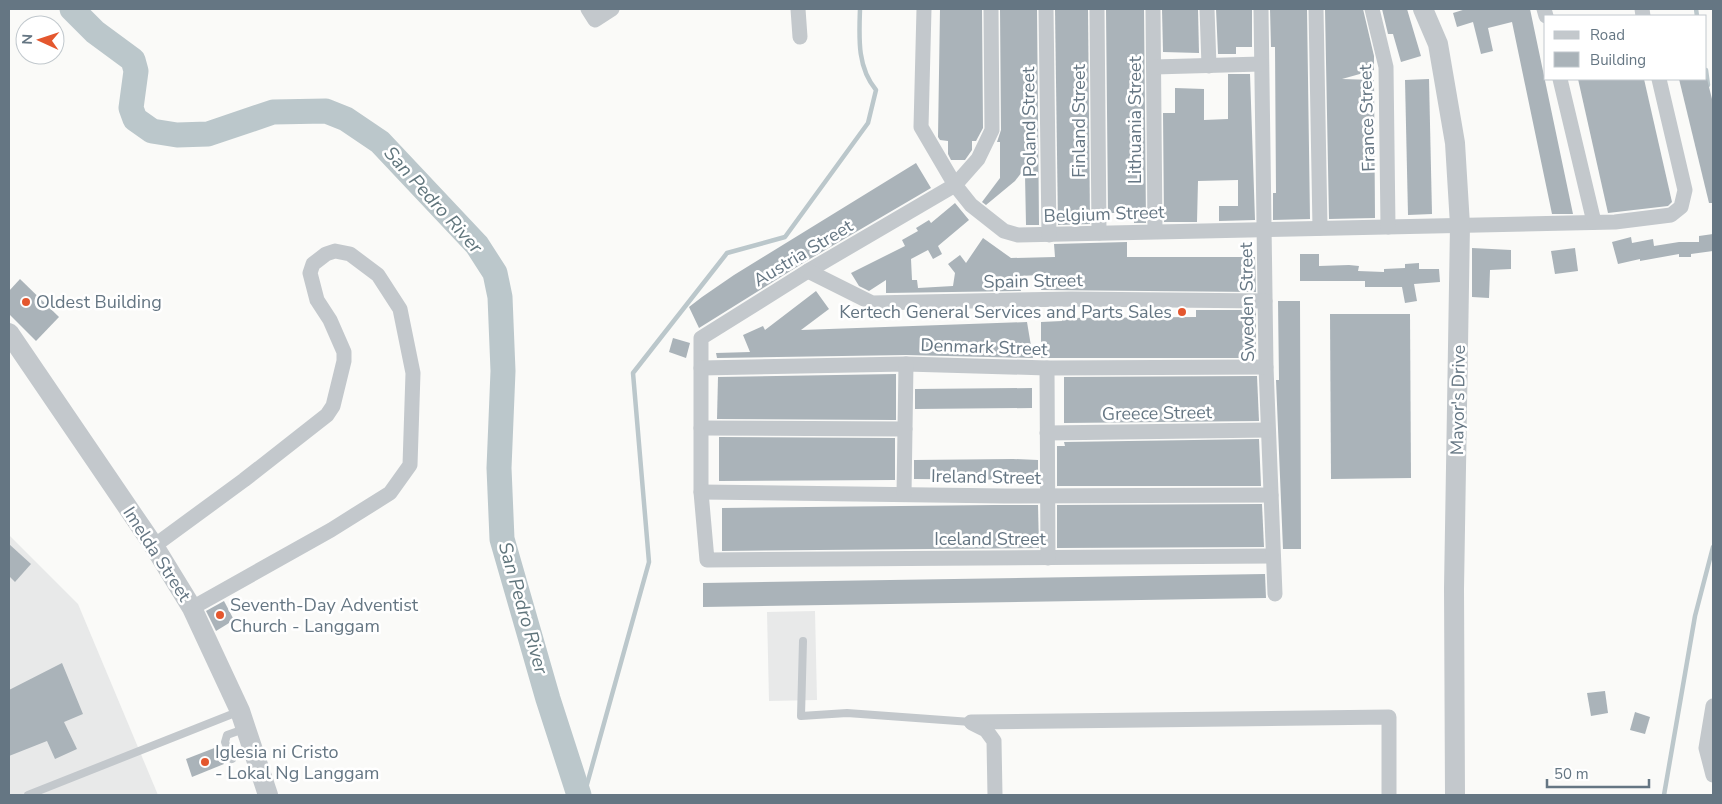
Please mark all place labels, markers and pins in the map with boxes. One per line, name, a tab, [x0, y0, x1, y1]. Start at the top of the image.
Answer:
place label: Oldest Building	[36, 290, 162, 314]
marker: Oldest Building	[20, 296, 32, 308]
place label: Kertech General Services and Parts Sales	[839, 300, 1172, 324]
marker: Kertech General Services and Parts Sales	[1176, 306, 1188, 318]
place label: Seventh-Day Adventist Church - Langgam	[230, 593, 419, 638]
marker: Seventh-Day Adventist Church - Langgam	[214, 609, 226, 621]
place label: Iglesia ni Cristo - Lokal Ng Langgam	[215, 740, 379, 785]
marker: Iglesia ni Cristo - Lokal Ng Langgam	[199, 756, 211, 768]

